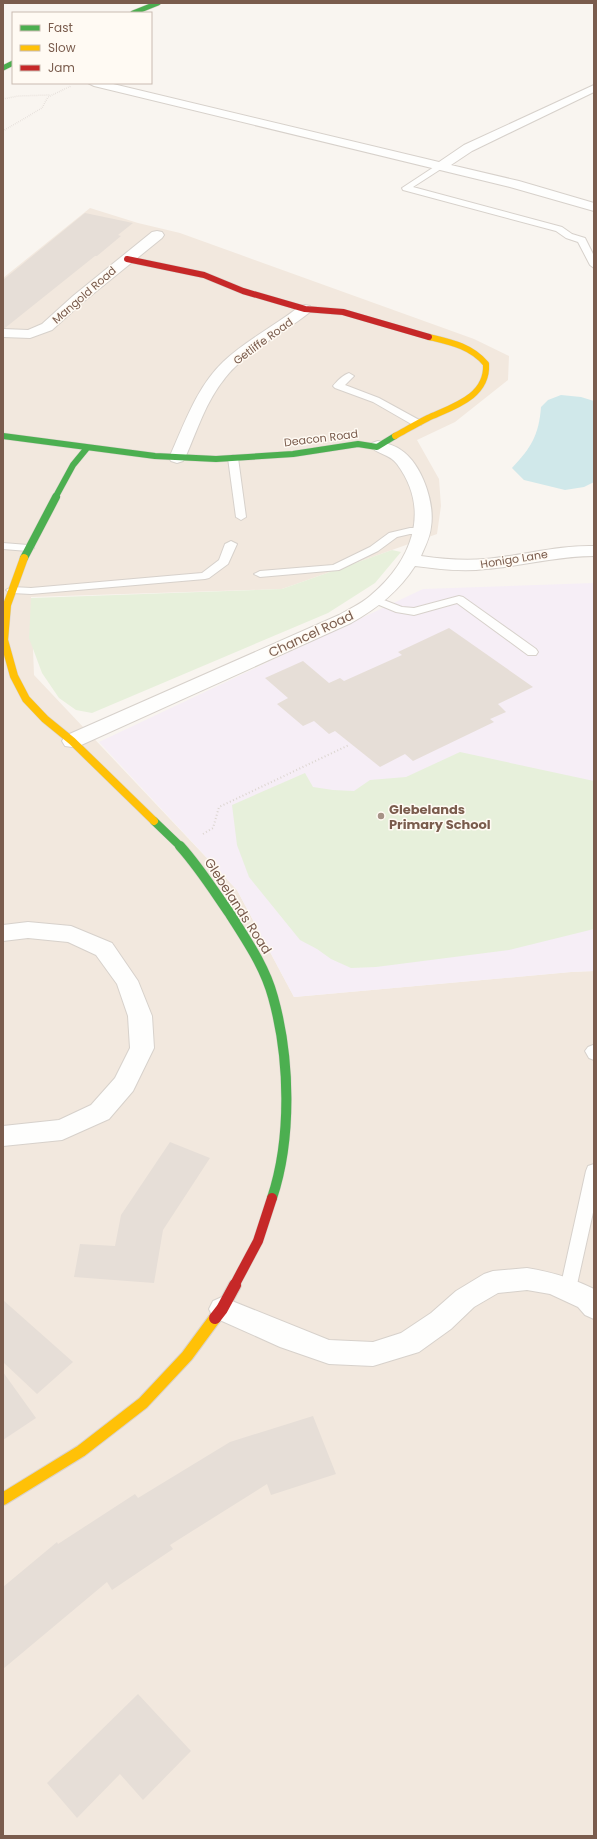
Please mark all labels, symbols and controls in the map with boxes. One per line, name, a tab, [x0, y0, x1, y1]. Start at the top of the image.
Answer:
legend	[12, 12, 152, 84]
text: Fast	[48, 19, 73, 36]
text: Slow	[48, 39, 76, 56]
text: Jam	[48, 59, 75, 76]
street label: Mangold Road	[49, 263, 119, 327]
street label: Getliffe Road	[230, 314, 296, 368]
street label: Deacon Road	[283, 426, 359, 450]
street label: Honigo Lane	[479, 546, 549, 572]
street label: Chancel Road	[265, 606, 357, 662]
place label: Glebelands Primary School	[389, 800, 491, 834]
marker: Glebelands Primary School	[376, 811, 386, 821]
street label: Glebelands Road	[200, 854, 276, 958]

